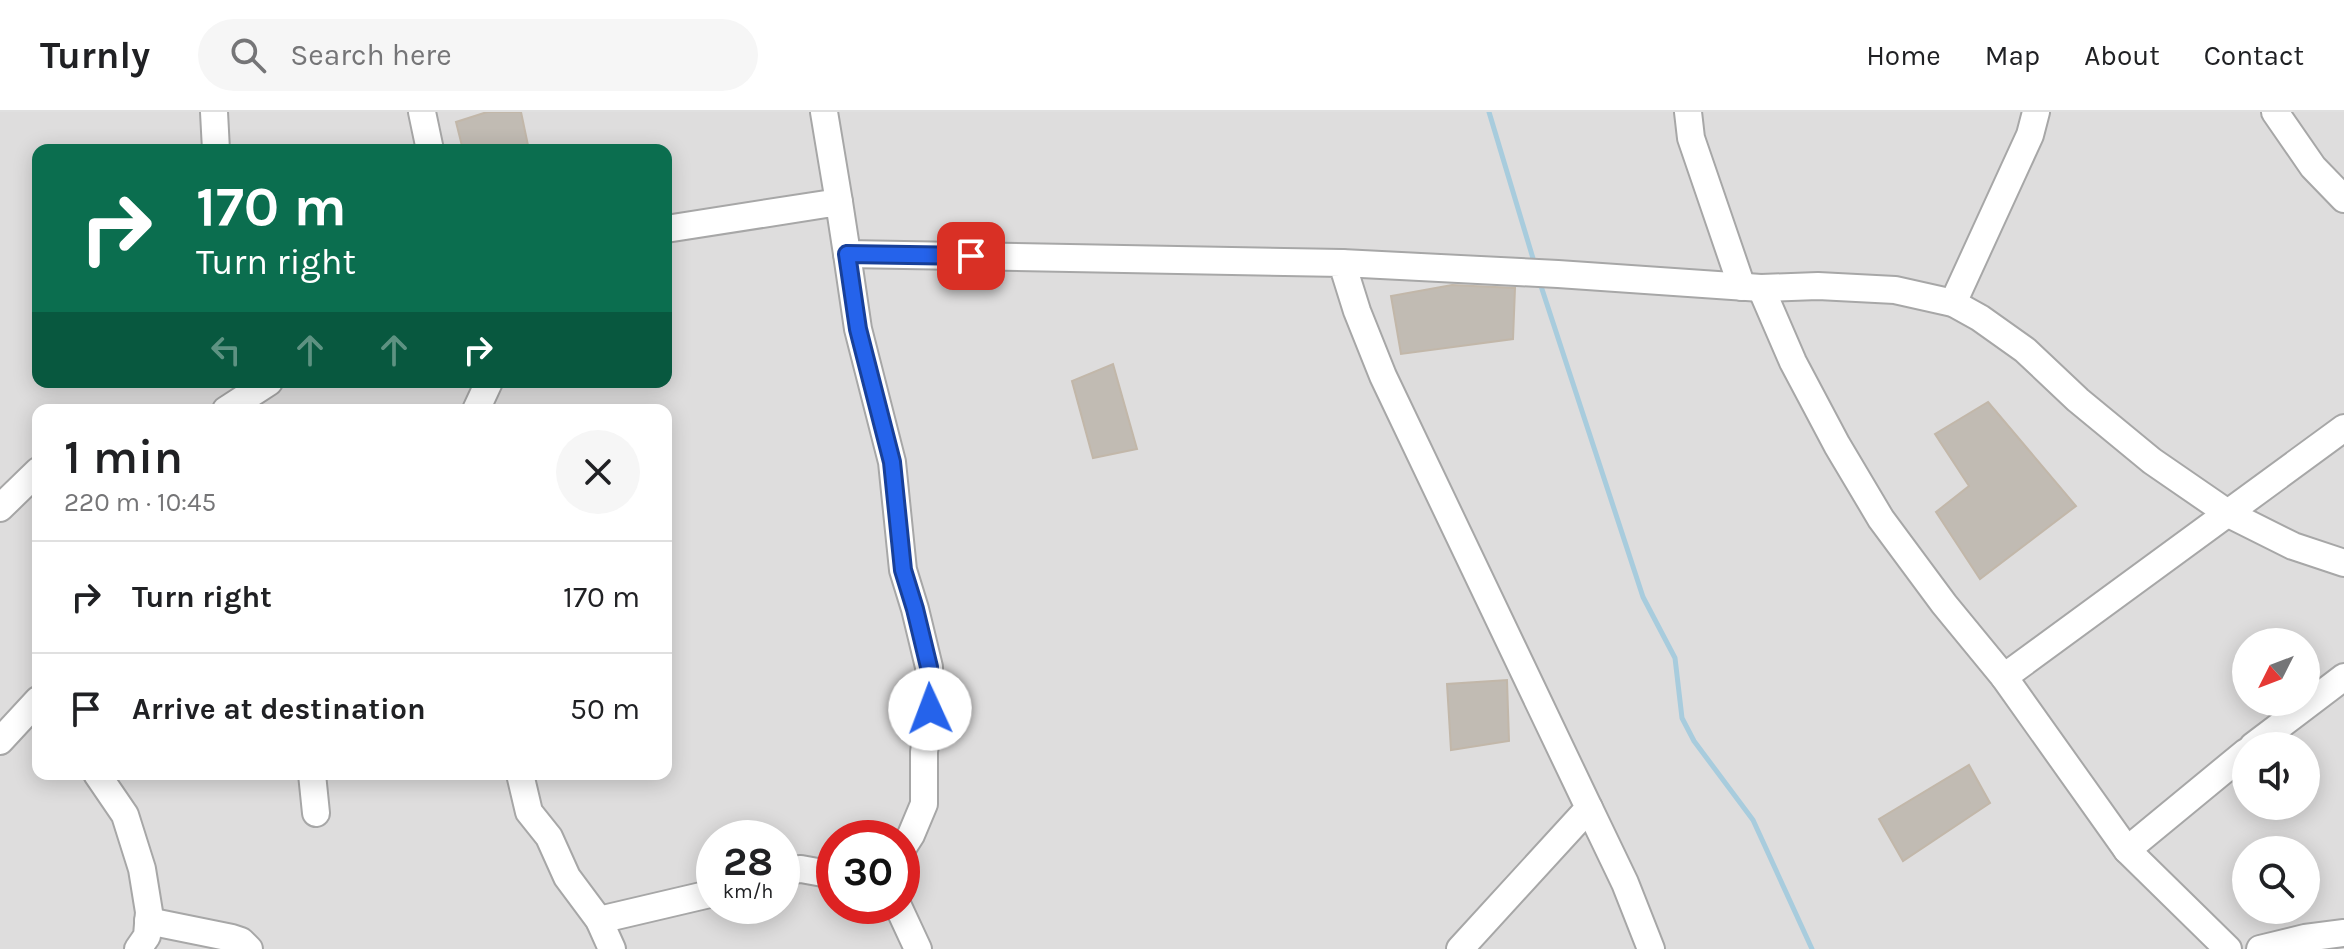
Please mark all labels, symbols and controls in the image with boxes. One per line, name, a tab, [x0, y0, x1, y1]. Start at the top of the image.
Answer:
search box	[198, 19, 758, 91]
text: Turnly	[40, 33, 150, 78]
icon: search	[226, 33, 270, 77]
text: Search here	[290, 37, 452, 73]
text: Home	[1866, 39, 1941, 72]
text: Map	[1985, 39, 2040, 72]
text: About	[2084, 39, 2160, 72]
text: Contact	[2204, 39, 2304, 72]
text: 170 m	[196, 174, 347, 239]
icon: right	[64, 176, 168, 280]
pin	[937, 222, 1005, 290]
icon: arrive	[949, 234, 993, 278]
text: Turn right	[196, 241, 356, 283]
icon: left	[204, 328, 248, 372]
icon: ahead	[288, 328, 332, 372]
icon: ahead	[372, 328, 416, 372]
icon: right	[456, 328, 500, 372]
text: 1 min	[64, 429, 183, 485]
button: close	[556, 430, 640, 514]
text: 220 m · 10:45	[64, 487, 216, 518]
icon: right	[64, 575, 108, 619]
text: Turn right	[132, 579, 272, 615]
text: 170 m	[563, 579, 640, 615]
north arrow	[2232, 628, 2320, 716]
map controls	[2232, 628, 2320, 924]
position arrow	[888, 667, 972, 751]
icon: arrive	[64, 687, 108, 731]
text: Arrive at destination	[132, 691, 426, 727]
text: 50 m	[570, 691, 640, 727]
button: sound	[2232, 732, 2320, 820]
speed limit sign: 30	[816, 820, 920, 924]
button: search	[2232, 836, 2320, 924]
text: 28	[723, 838, 773, 885]
text: km/h	[723, 880, 773, 903]

